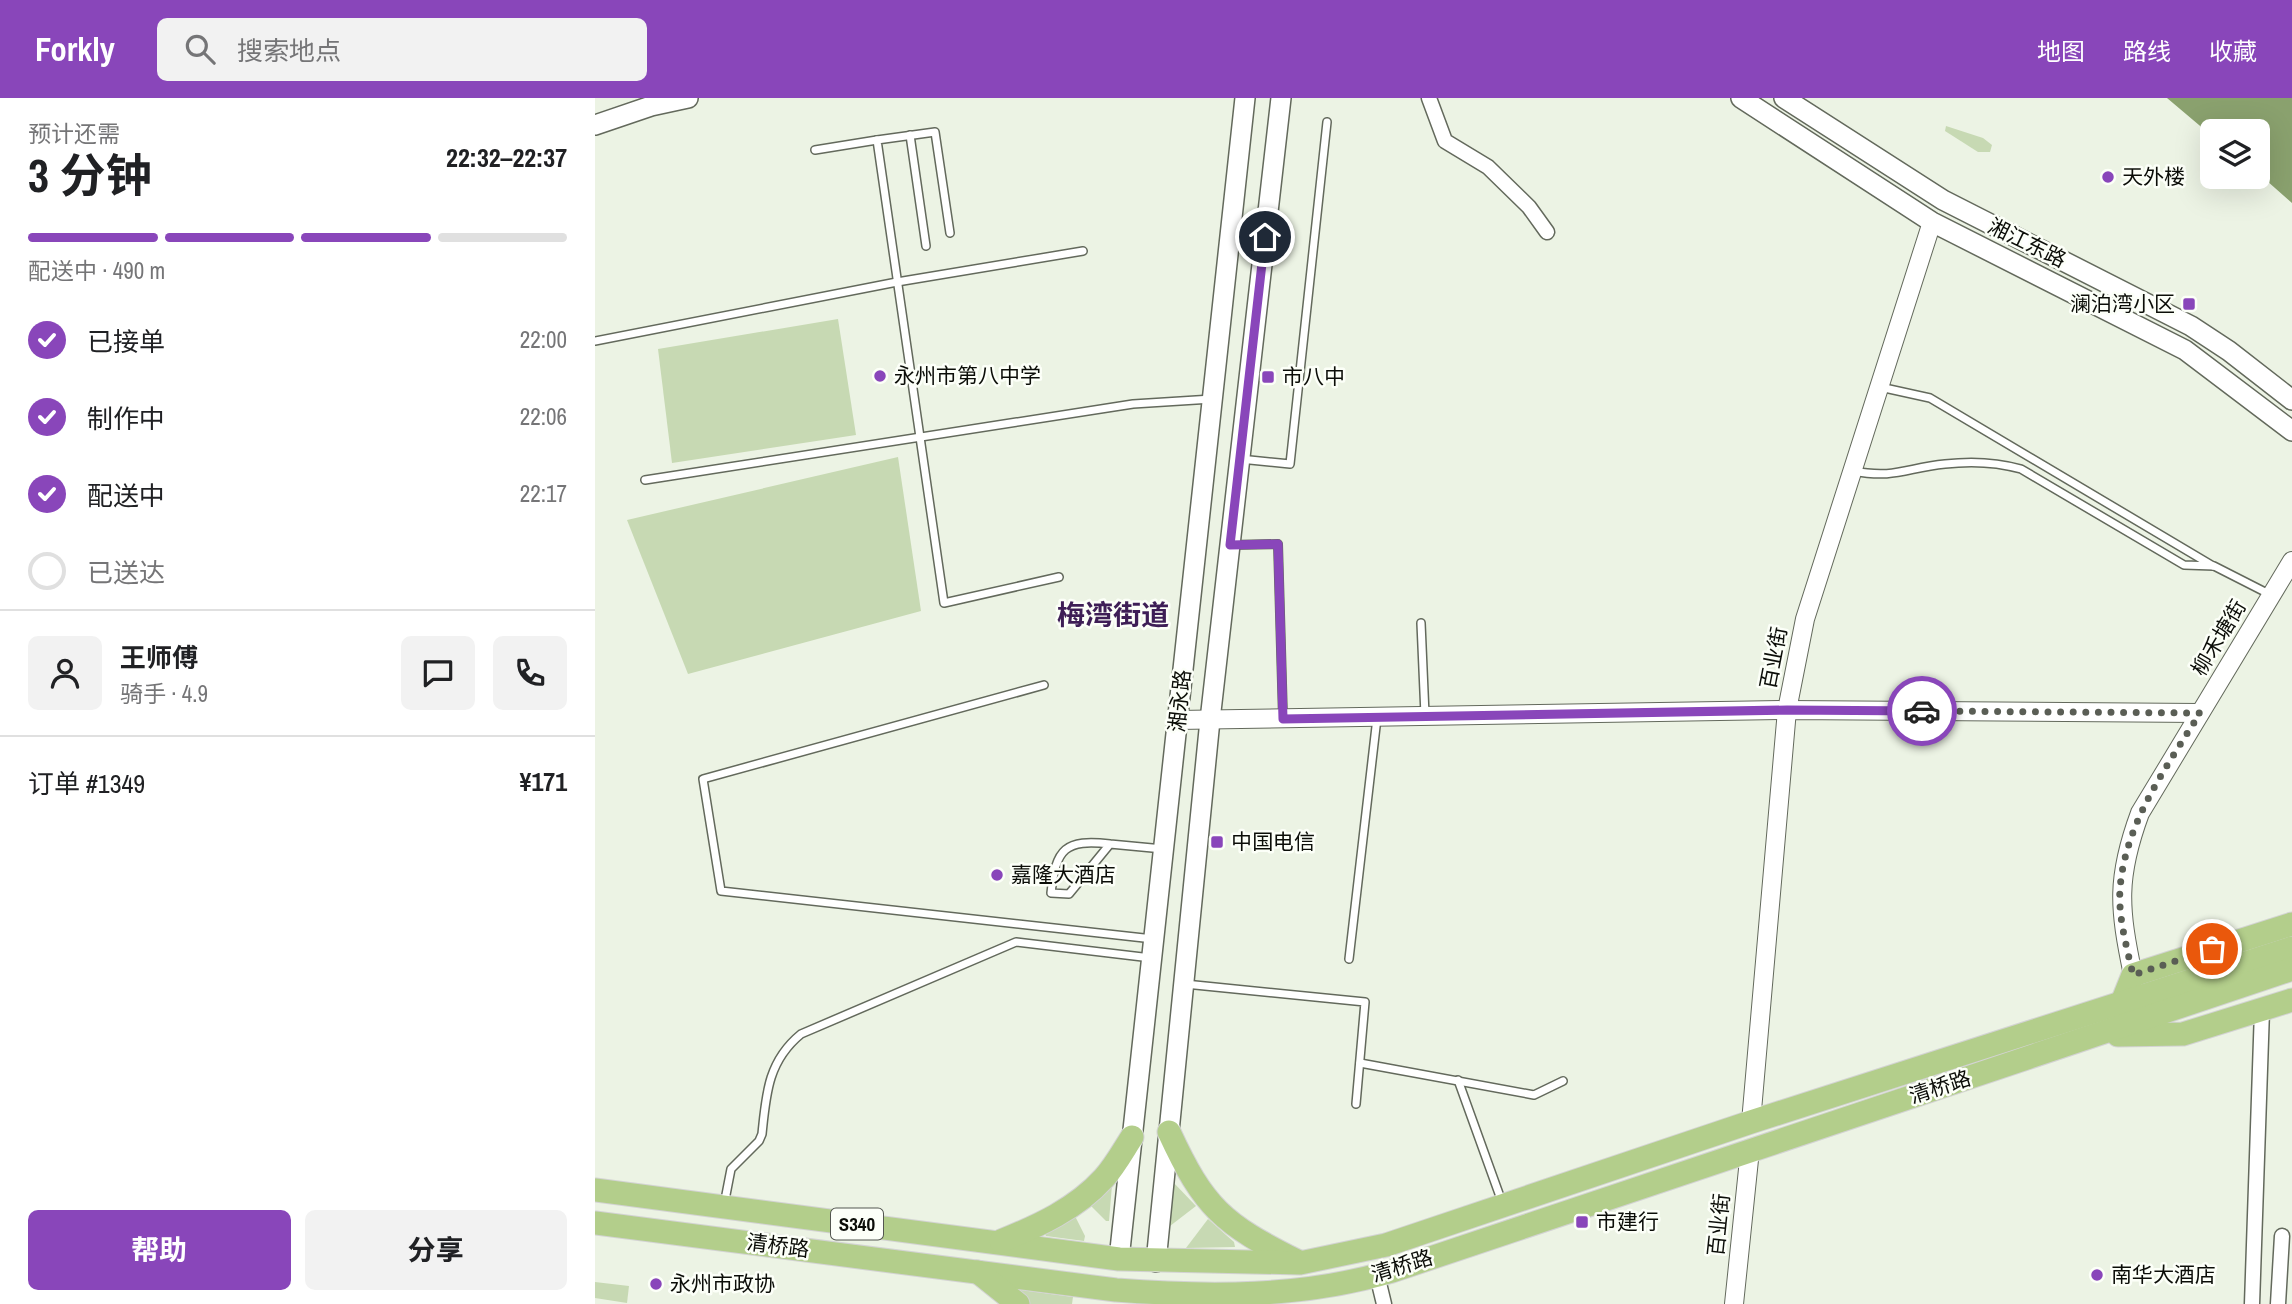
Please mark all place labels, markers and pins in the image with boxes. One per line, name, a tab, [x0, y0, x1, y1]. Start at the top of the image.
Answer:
place label: 天外楼	[2122, 162, 2185, 191]
marker: 天外楼	[2100, 169, 2116, 185]
pin	[1235, 207, 1295, 267]
place label: 澜泊湾小区	[2070, 289, 2175, 318]
marker: 澜泊湾小区	[2181, 296, 2197, 312]
place label: 永州市第八中学	[894, 361, 1041, 390]
place label: 市八中	[1282, 362, 1345, 391]
marker: 永州市第八中学	[872, 368, 888, 384]
marker: 市八中	[1260, 369, 1276, 385]
place label: 中国电信	[1231, 827, 1315, 856]
marker: 中国电信	[1209, 834, 1225, 850]
place label: 嘉隆大酒店	[1011, 860, 1116, 889]
marker: 嘉隆大酒店	[989, 867, 1005, 883]
pin	[2182, 919, 2242, 979]
place label: 市建行	[1596, 1207, 1659, 1236]
marker: 市建行	[1574, 1214, 1590, 1230]
place label: 南华大酒店	[2111, 1260, 2216, 1289]
marker: 南华大酒店	[2089, 1267, 2105, 1283]
place label: 永州市政协	[670, 1269, 775, 1298]
marker: 永州市政协	[648, 1276, 664, 1292]

